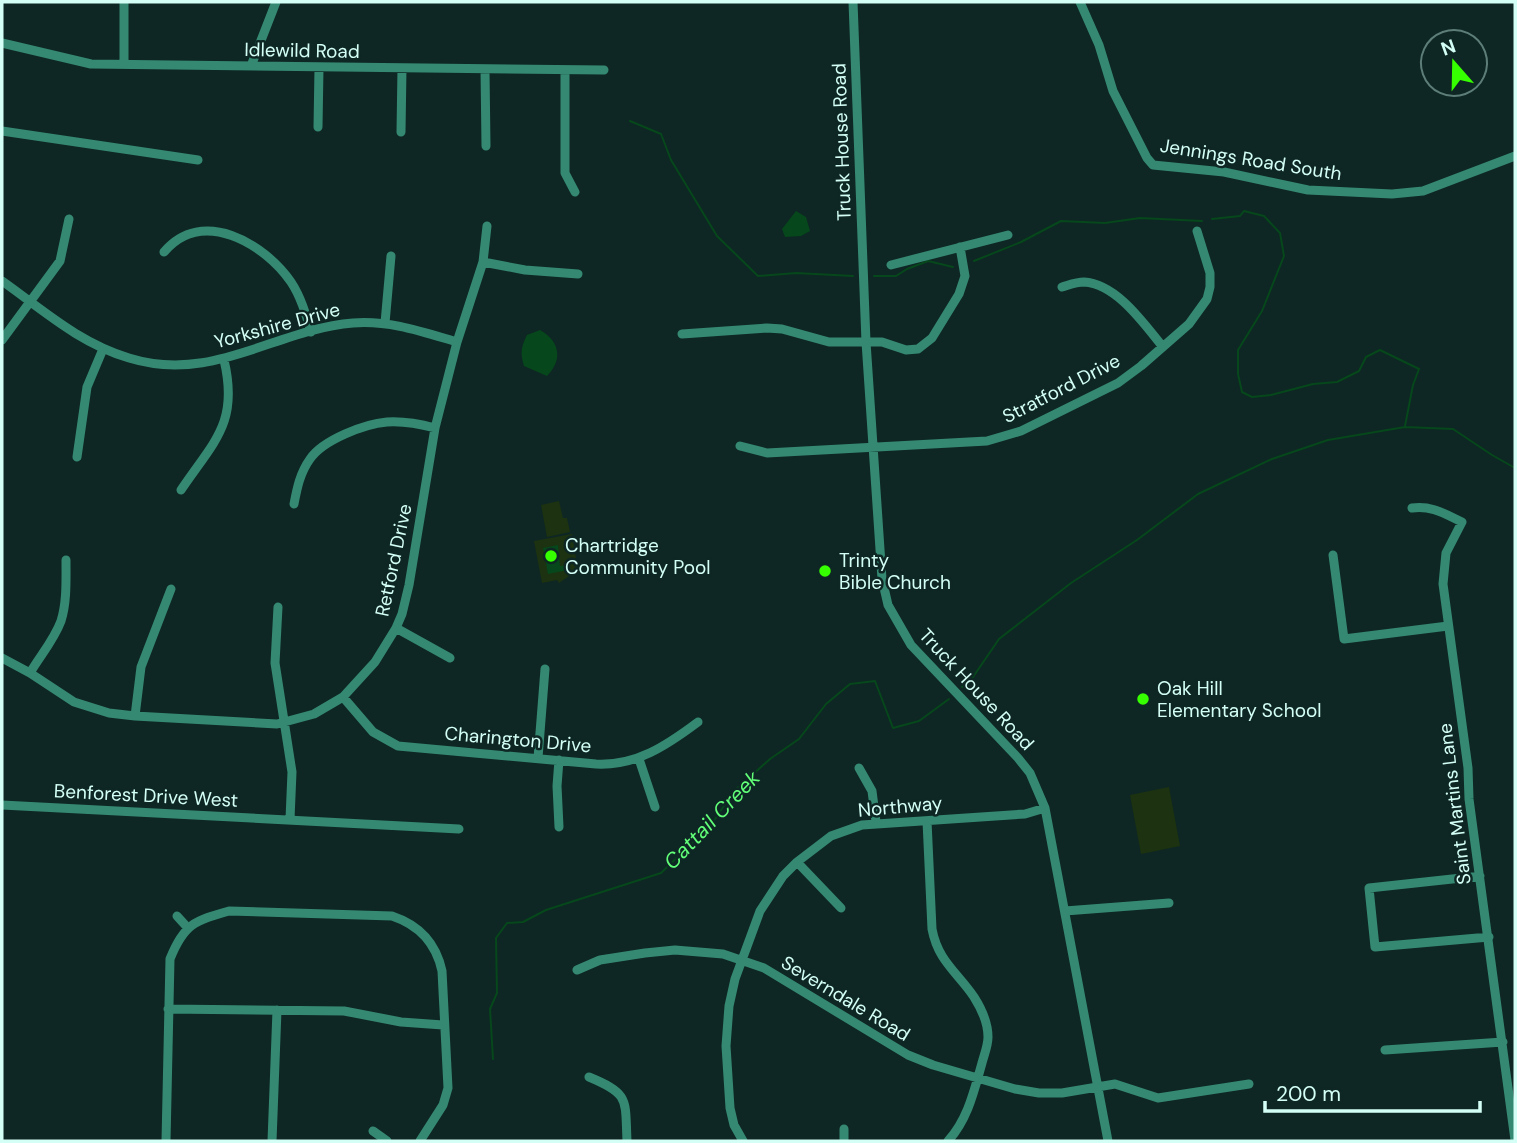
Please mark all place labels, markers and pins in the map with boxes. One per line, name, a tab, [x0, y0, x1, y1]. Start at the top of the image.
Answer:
place label: Chartridge Community Pool	[565, 533, 710, 580]
marker: Chartridge Community Pool	[543, 548, 559, 564]
place label: Trinty Bible Church	[839, 548, 951, 595]
marker: Trinty Bible Church	[817, 563, 833, 579]
place label: Oak Hill Elementary School	[1157, 676, 1321, 723]
marker: Oak Hill Elementary School	[1135, 691, 1151, 707]

